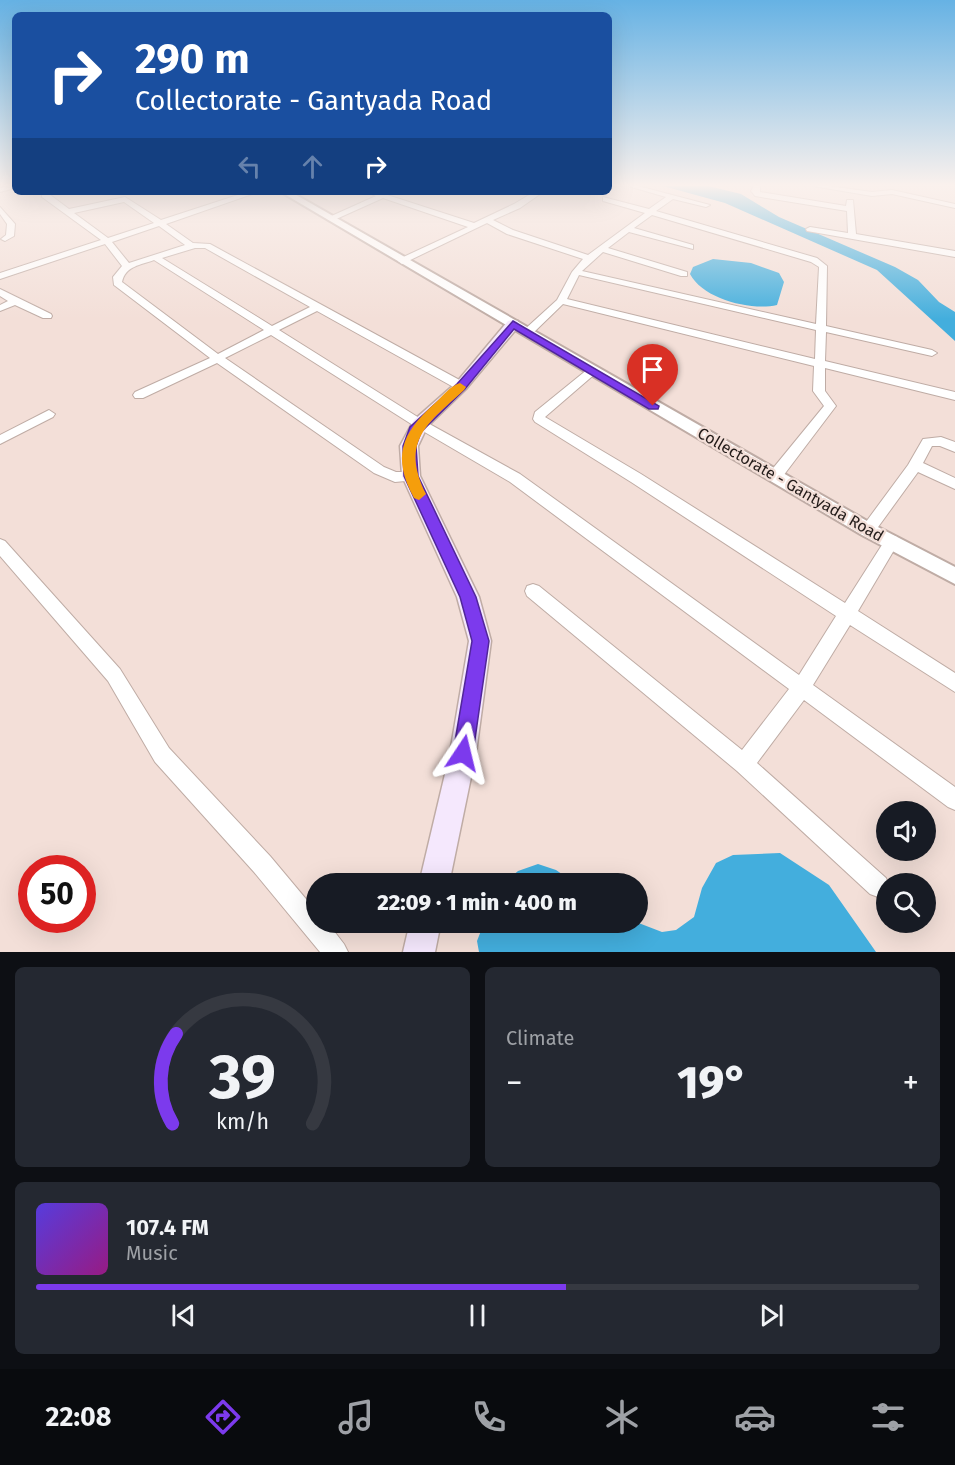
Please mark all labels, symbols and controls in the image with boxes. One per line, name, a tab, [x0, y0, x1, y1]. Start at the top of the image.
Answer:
text: 290 m	[135, 34, 250, 84]
icon: right	[36, 36, 114, 114]
text: Collectorate - Gantyada Road	[135, 85, 492, 117]
icon: left	[233, 150, 266, 183]
icon: ahead	[296, 150, 329, 183]
icon: right	[359, 150, 392, 183]
pin	[627, 344, 678, 406]
icon: arrive	[636, 353, 669, 386]
street label: Collectorate - Gantyada Road	[694, 423, 887, 546]
position arrow	[431, 721, 495, 785]
map controls	[876, 801, 936, 933]
button: sound	[876, 801, 936, 861]
speed limit sign: 50	[18, 855, 96, 933]
button: search	[876, 873, 936, 933]
text: 22:09 · 1 min · 400 m	[377, 889, 577, 916]
text: Climate	[506, 1026, 574, 1050]
text: 39	[208, 1040, 276, 1115]
text: 19°	[677, 1056, 748, 1110]
text: −	[506, 1063, 523, 1103]
text: +	[903, 1063, 919, 1103]
text: km/h	[216, 1109, 269, 1135]
text: 107.4 FM	[126, 1214, 209, 1241]
text: Music	[126, 1241, 178, 1265]
icon: previous	[167, 1299, 200, 1332]
icon: pause	[461, 1299, 494, 1332]
icon: next	[755, 1299, 788, 1332]
icon: directions	[202, 1396, 244, 1438]
icon: music	[335, 1396, 377, 1438]
icon: phone	[468, 1396, 510, 1438]
icon: climate	[601, 1396, 643, 1438]
icon: car	[734, 1396, 776, 1438]
icon: filters	[867, 1396, 909, 1438]
text: 22:08	[46, 1401, 111, 1433]

